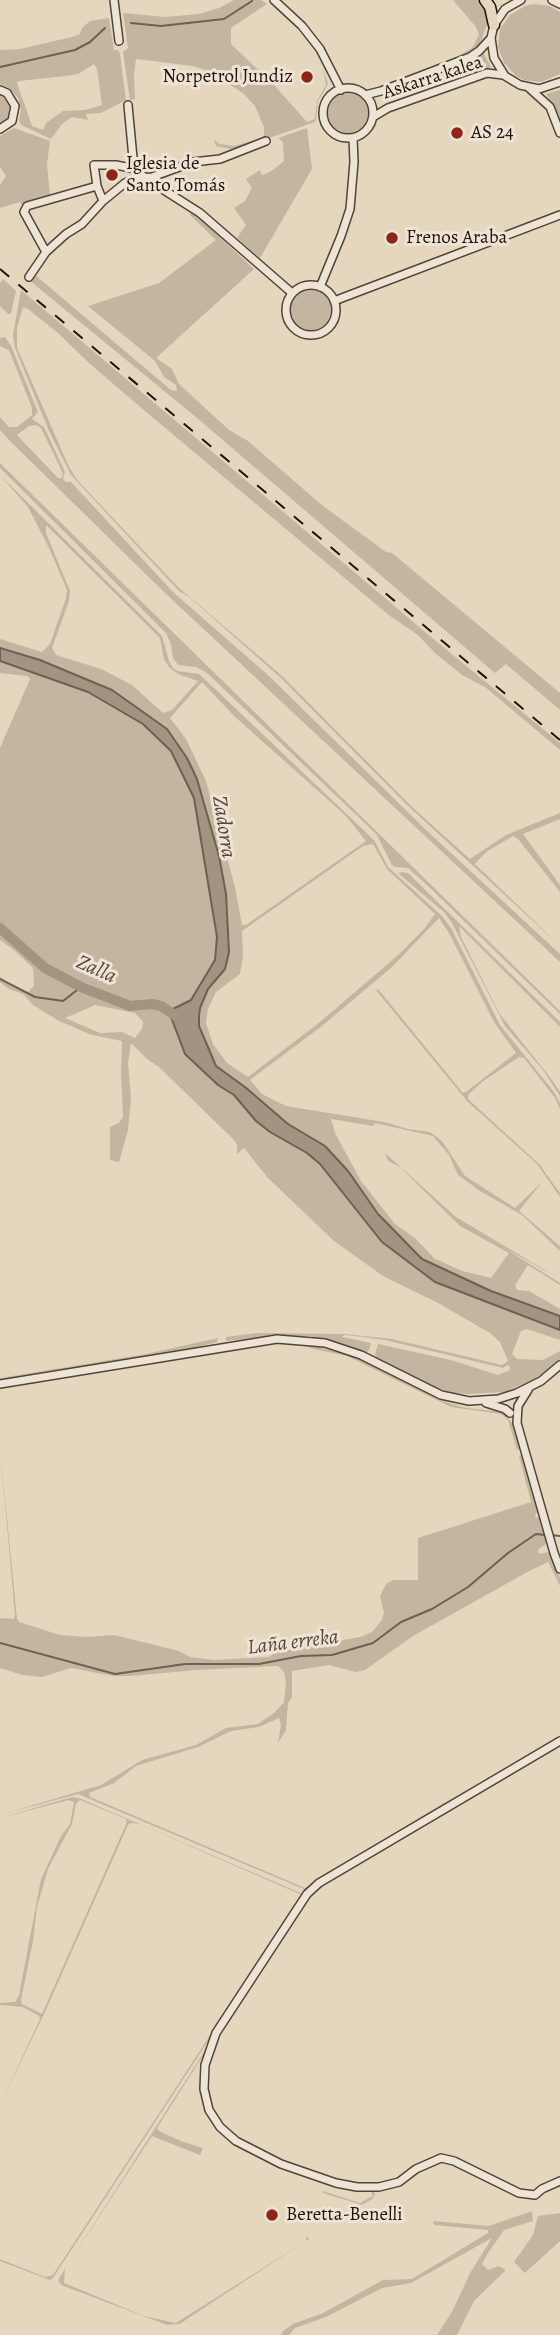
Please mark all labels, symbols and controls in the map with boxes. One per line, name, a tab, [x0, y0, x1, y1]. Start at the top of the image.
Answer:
street label: Askarra kalea	[380, 51, 486, 105]
place label: Norpetrol Jundiz	[163, 66, 293, 88]
marker: Norpetrol Jundiz	[299, 69, 315, 85]
place label: AS 24	[471, 122, 514, 144]
marker: AS 24	[449, 125, 465, 141]
place label: Iglesia de Santo Tomás	[126, 153, 225, 197]
marker: Iglesia de Santo Tomás	[104, 167, 120, 183]
place label: Frenos Araba	[406, 227, 507, 249]
marker: Frenos Araba	[384, 230, 400, 246]
water label: Zadorra	[206, 794, 240, 860]
water label: Zalla	[72, 950, 120, 990]
water label: Laña erreka	[246, 1625, 340, 1661]
place label: Beretta-Benelli	[286, 2204, 403, 2226]
marker: Beretta-Benelli	[264, 2207, 280, 2223]

